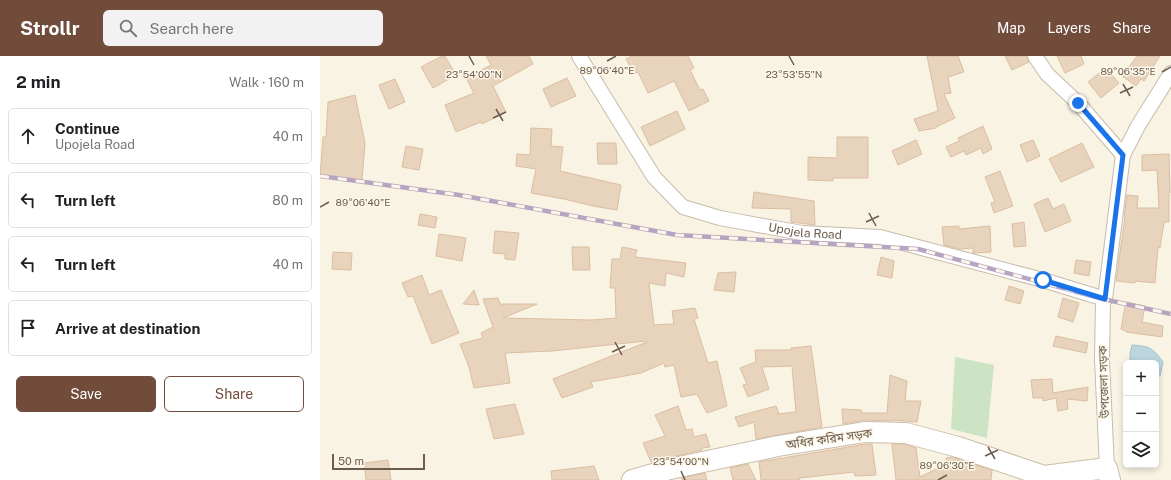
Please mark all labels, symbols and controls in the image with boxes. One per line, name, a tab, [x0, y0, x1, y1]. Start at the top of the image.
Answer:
search box	[103, 10, 383, 46]
text: Strollr	[20, 17, 79, 39]
icon: search	[117, 17, 139, 39]
text: Search here	[149, 20, 234, 37]
text: Map	[997, 20, 1025, 36]
text: Layers	[1047, 20, 1091, 36]
text: Share	[1113, 20, 1151, 36]
text: 89°06'40"E	[580, 64, 634, 76]
text: 89°06'35"E	[1100, 65, 1156, 77]
text: 23°54'00"N	[446, 68, 502, 80]
text: 23°53'55"N	[766, 68, 822, 80]
text: 2 min	[16, 72, 61, 92]
text: Walk · 160 m	[229, 75, 304, 90]
route end	[1069, 94, 1087, 112]
text: Continue	[55, 120, 120, 137]
icon: ahead	[17, 125, 39, 147]
text: 40 m	[272, 129, 303, 144]
text: Upojela Road	[55, 137, 135, 152]
icon: left	[17, 189, 39, 211]
text: Turn left	[55, 192, 116, 209]
text: 80 m	[272, 193, 303, 208]
text: 89°06'40"E	[336, 196, 390, 208]
street label: Upojela Road	[767, 220, 842, 242]
icon: left	[17, 253, 39, 275]
text: Turn left	[55, 256, 116, 273]
text: 40 m	[272, 257, 303, 272]
route start	[1034, 271, 1052, 289]
icon: arrive	[17, 317, 39, 339]
text: Arrive at destination	[55, 320, 200, 337]
street label: উপজেলা সড়ক	[1095, 345, 1112, 419]
map controls	[1123, 360, 1159, 468]
button: +	[1123, 360, 1159, 396]
button: Save	[16, 376, 156, 412]
button: Share	[164, 376, 304, 412]
button: −	[1123, 396, 1159, 432]
street label: অধির করিম সড়ক	[784, 425, 873, 452]
button: layers	[1123, 432, 1159, 468]
scale bar	[332, 452, 425, 471]
text: 50 m	[338, 455, 364, 467]
text: 23°54'00"N	[653, 455, 709, 467]
text: 89°06'30"E	[920, 459, 974, 471]

